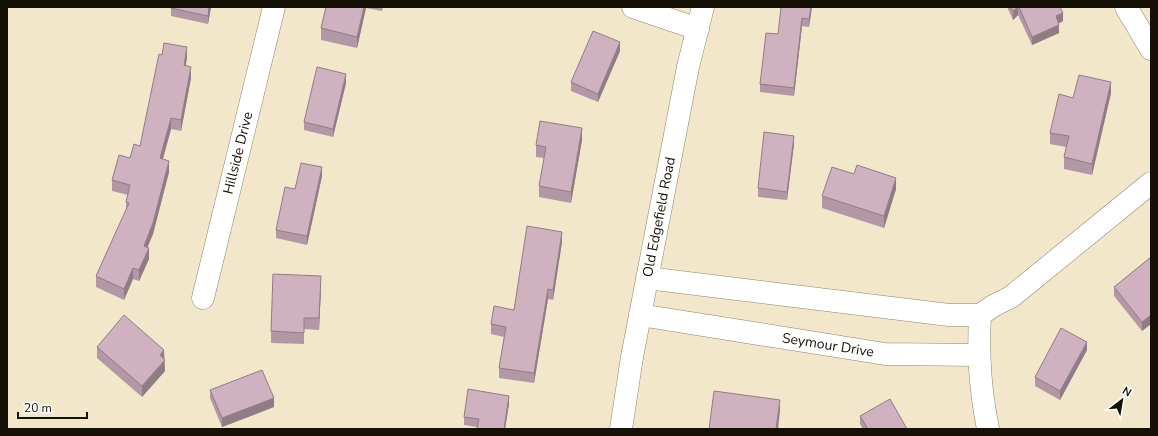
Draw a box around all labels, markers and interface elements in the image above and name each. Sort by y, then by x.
street label: Hillside Drive [219,110,257,196]
street label: Old Edgefield Road [638,155,680,279]
street label: Seymour Drive [781,328,875,362]
north arrow [1102,380,1142,420]
text: N [1120,383,1134,400]
scale bar [18,394,87,420]
text: 20 m [24,400,52,416]

